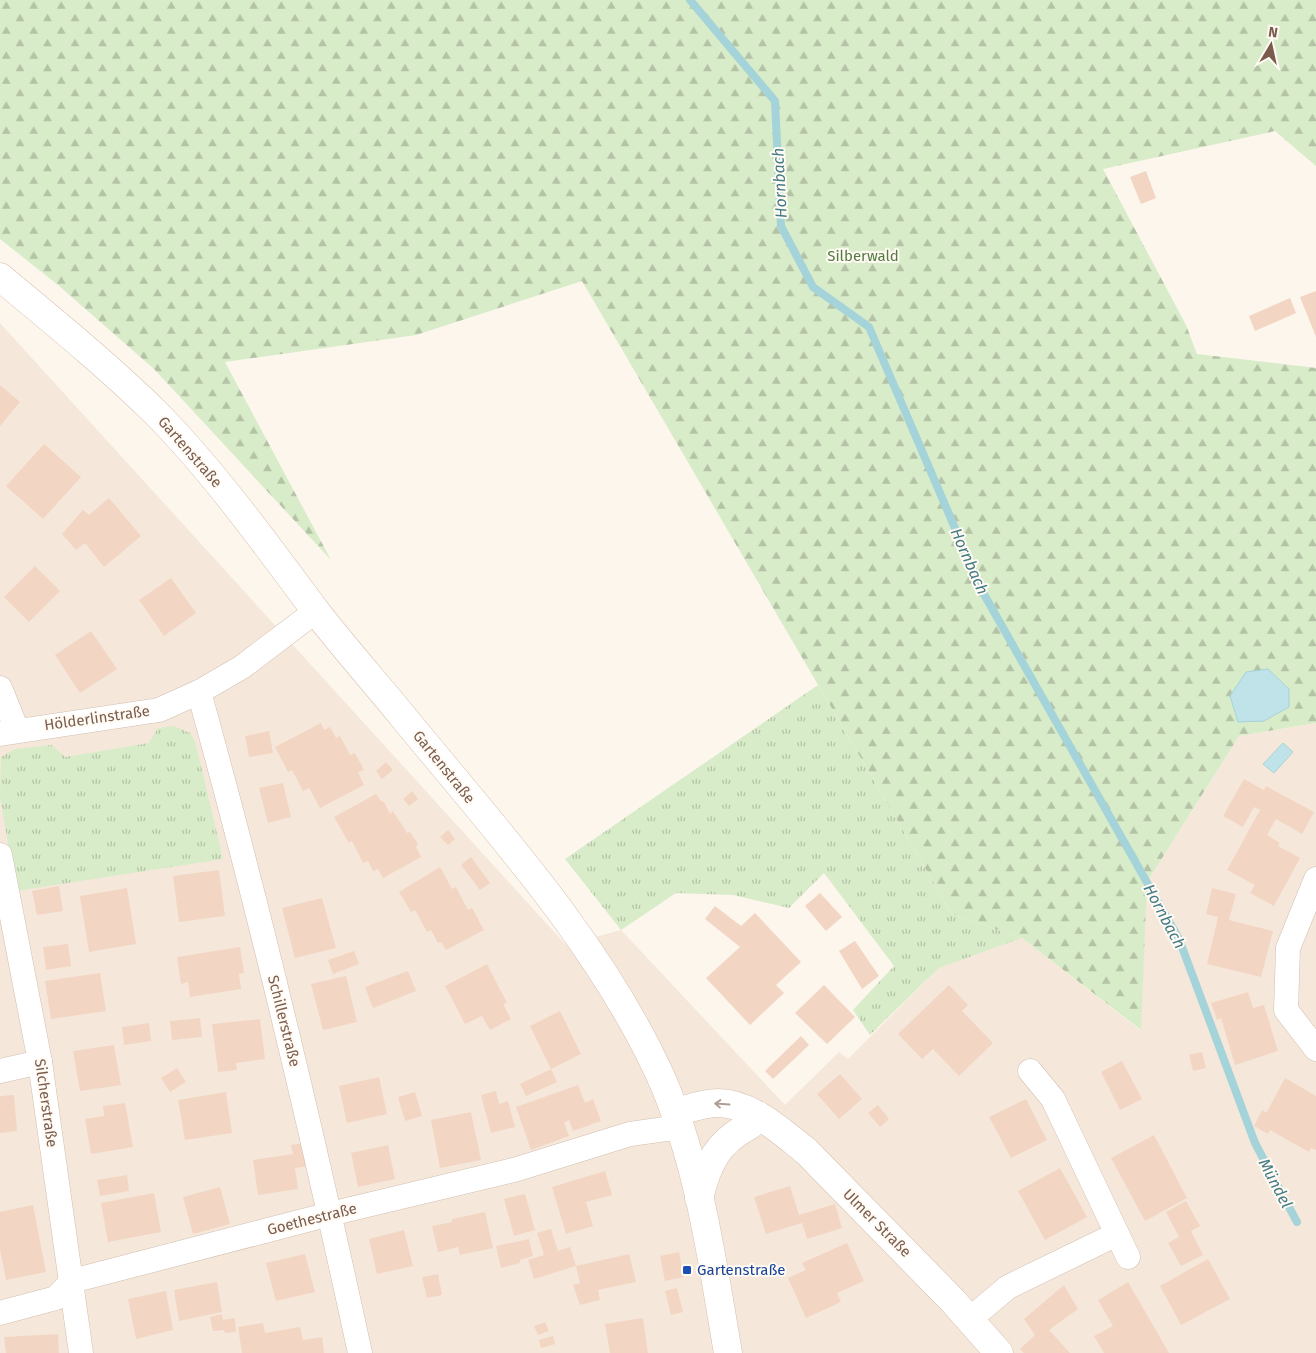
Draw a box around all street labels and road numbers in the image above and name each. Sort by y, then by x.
street label: Gartenstraße [154,413,226,491]
street label: Hölderlinstraße [43,702,151,734]
street label: Gartenstraße [409,727,479,807]
street label: Schillerstraße [264,973,304,1069]
street label: Silcherstraße [31,1058,61,1148]
street label: Ulmer Straße [839,1185,915,1261]
street label: Goethestraße [265,1199,359,1239]

